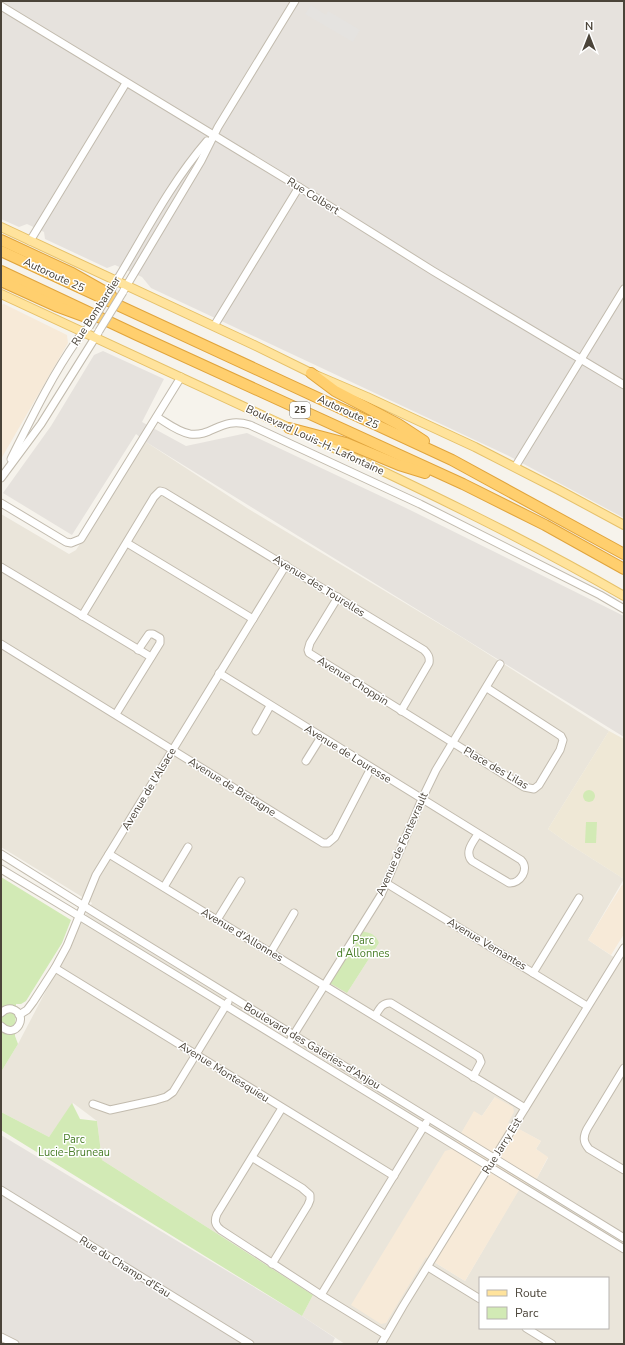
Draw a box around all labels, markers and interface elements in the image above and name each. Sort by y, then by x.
north arrow [569,16,609,56]
text: N [585,19,593,34]
street label: Rue Colbert [284,174,342,218]
street label: Autoroute 25 [21,254,87,296]
street label: Rue Bombardier [68,273,124,349]
street label: Autoroute 25 [315,391,381,433]
street label: Boulevard Louis-H.-Lafontaine [243,401,387,479]
road number: 25 [290,402,310,418]
street label: Avenue des Tourelles [270,552,368,620]
street label: Avenue Choppin [314,653,392,709]
street label: Avenue de Louresse [302,721,394,787]
street label: Place des Lilas [461,743,531,793]
street label: Avenue de l'Alsace [118,745,180,833]
street label: Avenue de Bretagne [185,754,279,820]
street label: Avenue de Fontevrault [372,790,432,898]
street label: Avenue d'Allonnes [198,905,286,965]
street label: Avenue Vernantes [444,914,530,974]
park label: Parc d'Allonnes [336,933,390,961]
street label: Boulevard des Galeries-d'Anjou [241,999,383,1093]
street label: Avenue Montesquieu [176,1038,272,1106]
street label: Rue Jarry Est [479,1115,525,1177]
park label: Parc Lucie-Bruneau [38,1132,110,1160]
street label: Rue du Champ-d'Eau [76,1233,174,1301]
legend [479,1277,609,1329]
text: Route [515,1285,547,1301]
text: Parc [515,1305,539,1321]

